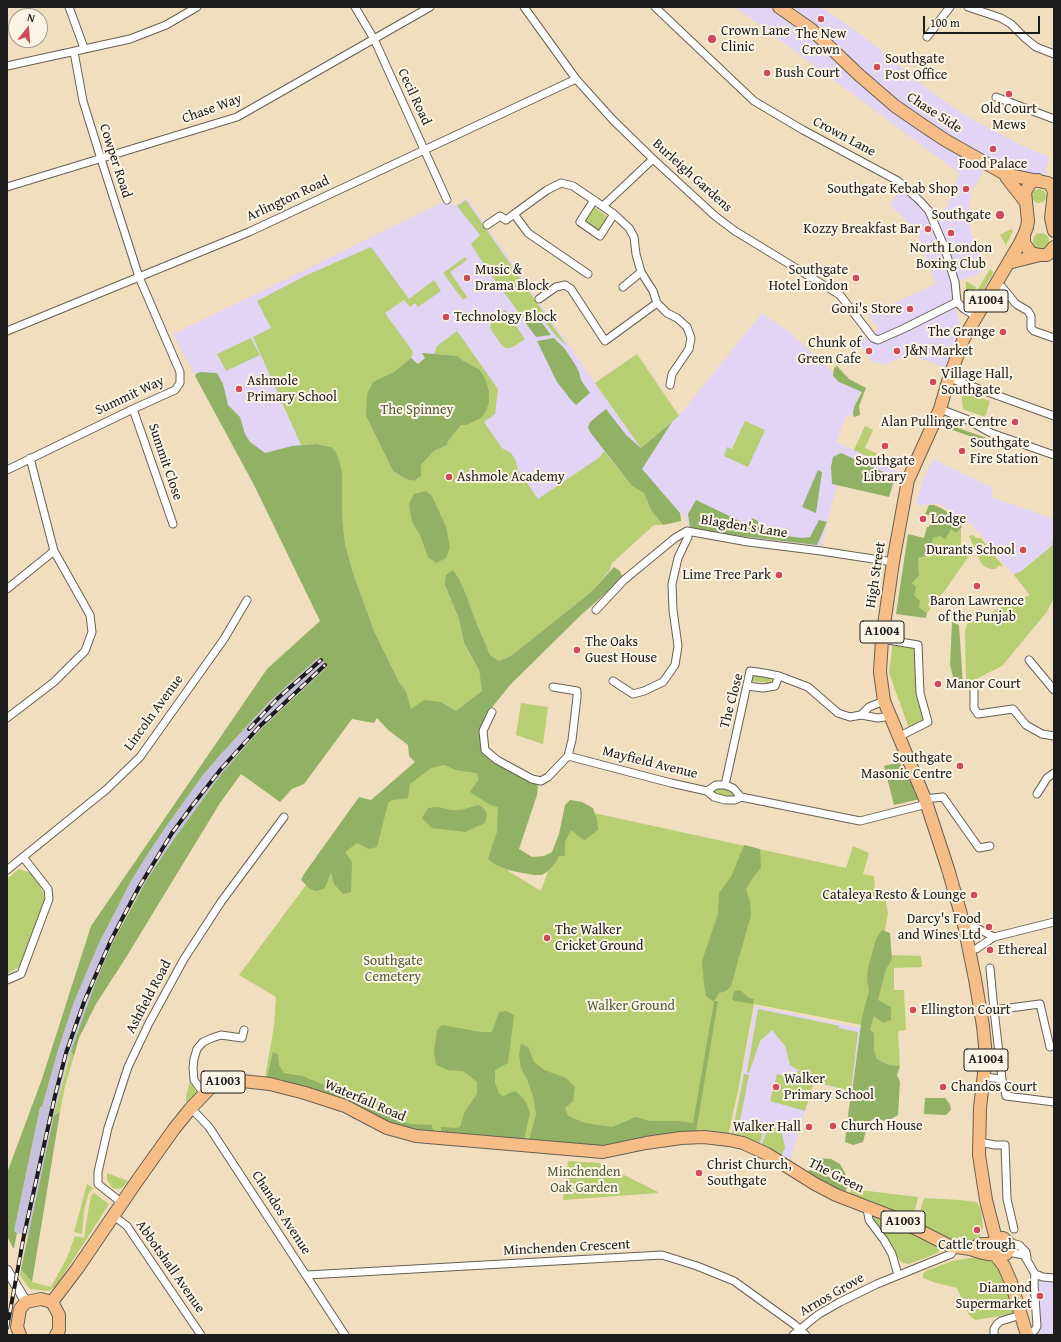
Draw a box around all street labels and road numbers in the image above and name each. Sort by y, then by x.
street label: Cecil Road [394,66,434,128]
street label: Chase Side [903,89,965,137]
street label: Chase Way [180,90,244,128]
street label: Crown Lane [810,113,878,161]
street label: Cowper Road [95,122,135,200]
street label: Burleigh Gardens [649,136,735,216]
street label: Arlington Road [244,173,332,225]
road number: A1004 [964,290,1008,312]
street label: Summit Way [93,373,167,419]
street label: Summit Close [144,421,186,503]
street label: Blagden's Lane [699,512,789,542]
street label: High Street [862,541,890,609]
road number: A1004 [860,621,904,643]
street label: Lincoln Avenue [121,672,187,754]
street label: The Close [717,672,747,730]
street label: Mayfield Avenue [601,743,699,783]
street label: Ashfield Road [123,957,175,1037]
road number: A1004 [964,1049,1008,1071]
road number: A1003 [201,1071,245,1093]
street label: Waterfall Road [322,1076,408,1126]
street label: The Green [805,1155,867,1197]
street label: Chandos Avenue [248,1168,314,1258]
road number: A1003 [881,1211,925,1233]
street label: Abbotshall Avenue [132,1218,208,1316]
street label: Minchenden Crescent [503,1236,631,1260]
street label: Arnos Grove [797,1270,867,1320]

